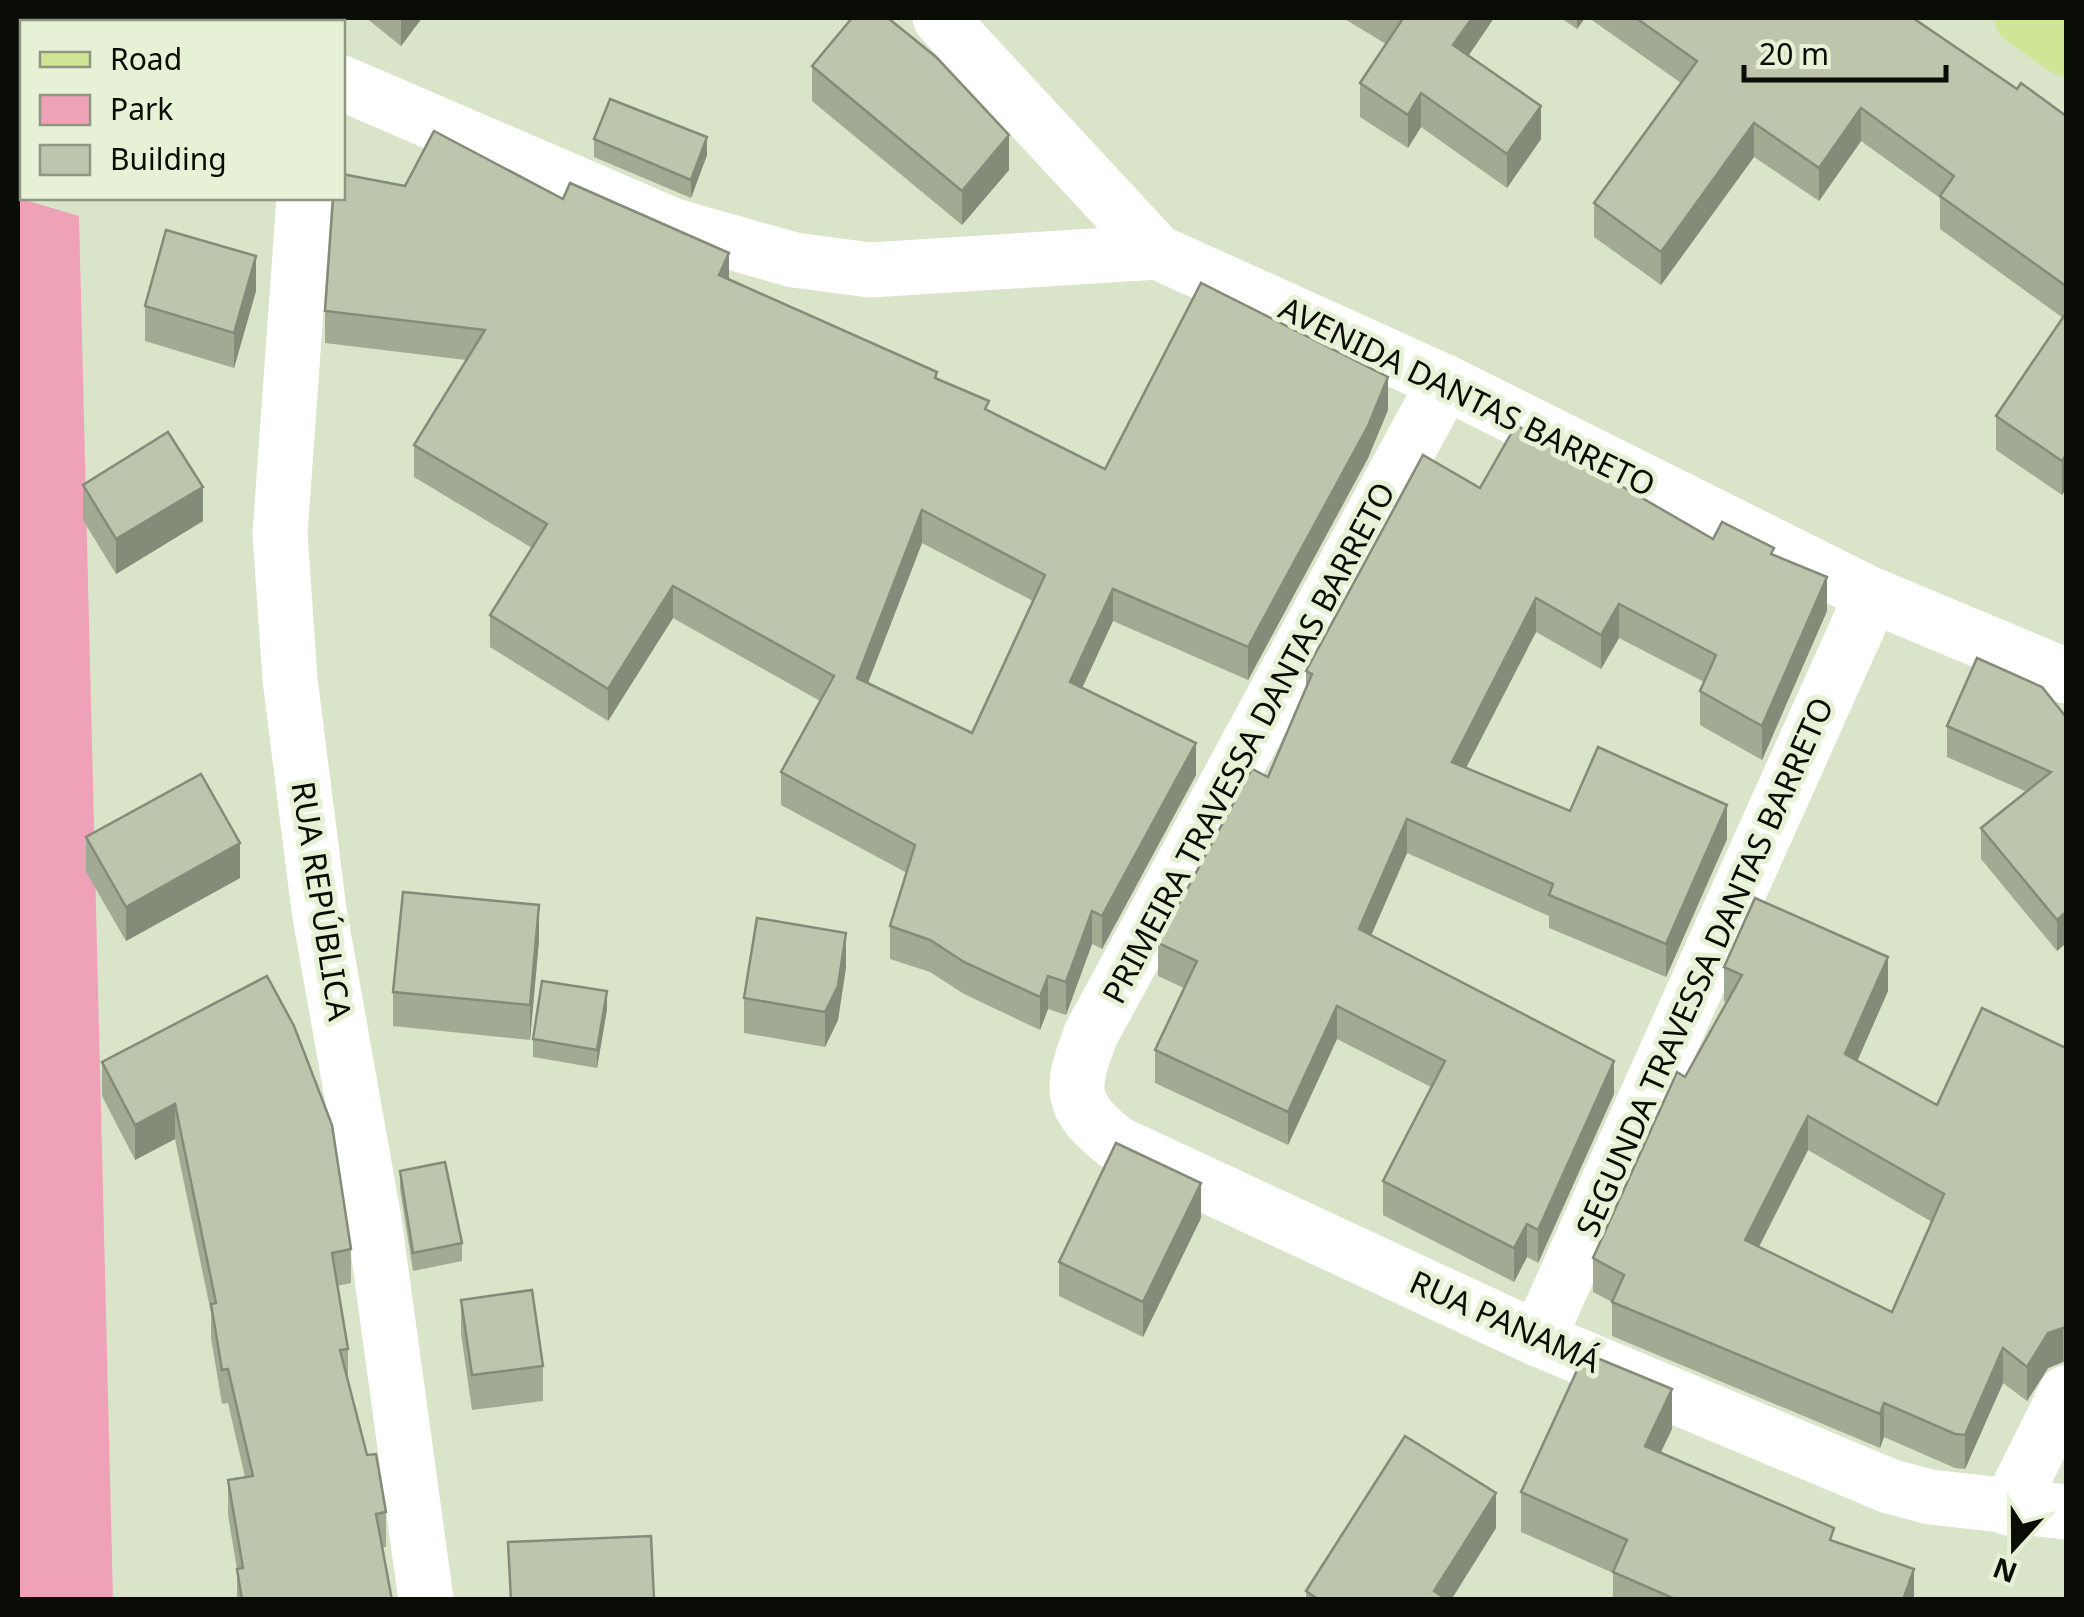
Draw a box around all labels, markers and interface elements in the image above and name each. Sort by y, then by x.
legend [20,20,345,200]
scale bar [1744,20,1946,82]
text: 20 m [1759,33,1829,74]
text: Road [110,38,182,79]
text: Park [110,88,173,129]
text: Building [110,138,227,179]
street label: AVENIDA DANTAS BARRETO [1273,286,1663,506]
street label: PRIMEIRA TRAVESSA DANTAS BARRETO [1091,474,1404,1010]
street label: SEGUNDA TRAVESSA DANTAS BARRETO [1565,690,1842,1243]
street label: RUA REPÚBLICA [282,778,363,1024]
street label: RUA PANAMÁ [1404,1259,1608,1382]
north arrow [1964,1497,2064,1597]
text: N [1987,1549,2022,1593]

